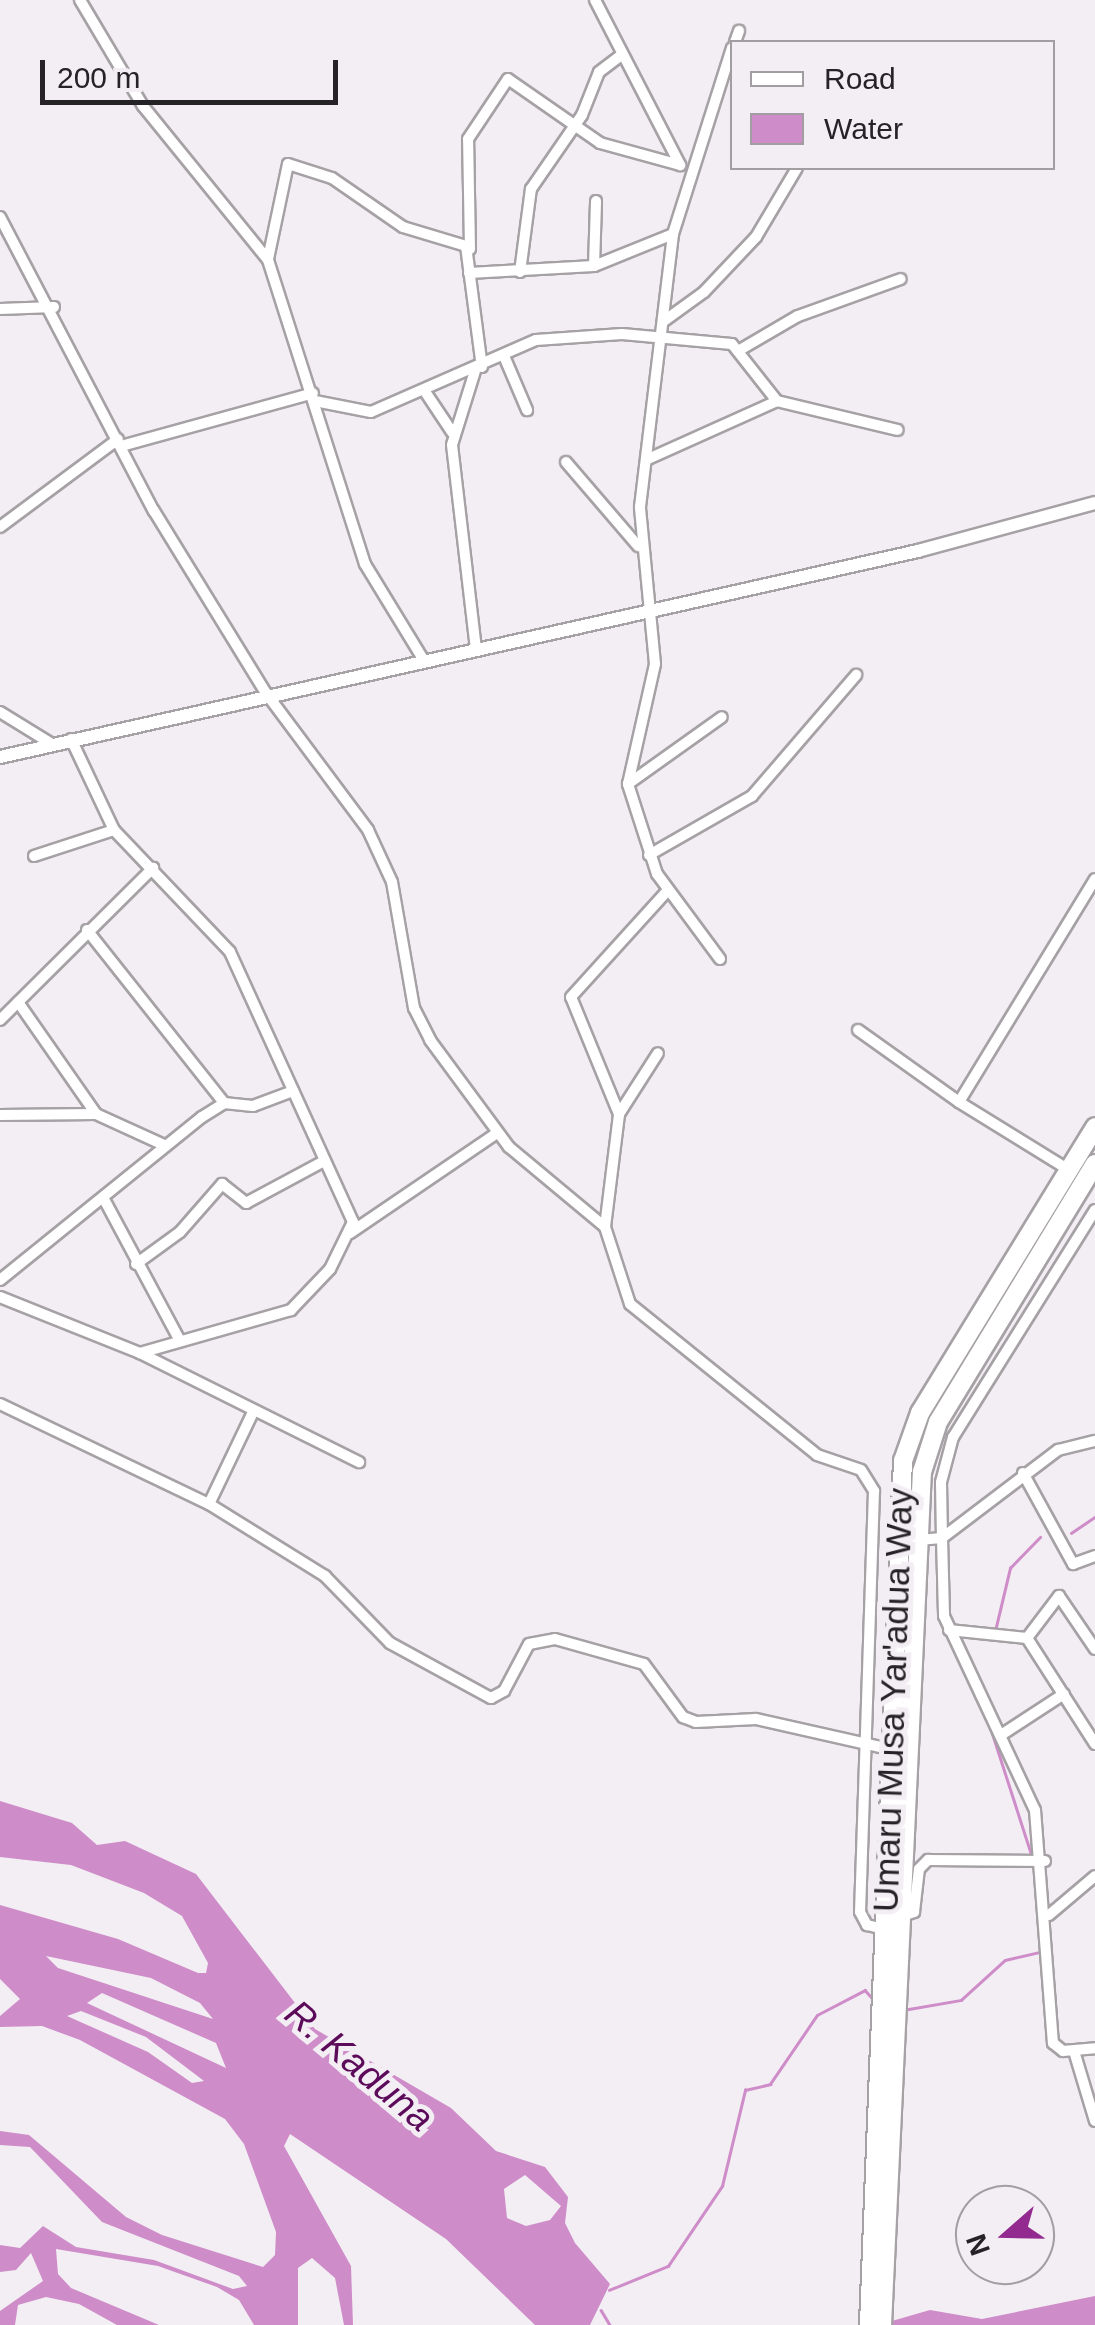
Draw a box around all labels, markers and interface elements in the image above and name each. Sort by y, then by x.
scale bar [45,40,342,102]
legend [730,40,1055,170]
text: 200 m [57,61,140,94]
text: Road [824,62,896,95]
text: Water [824,112,903,145]
street label: Umaru Musa Yar'adua Way [865,1487,921,1913]
water label: R. Kaduna [276,1991,442,2141]
north arrow [955,2185,1055,2285]
text: N [960,2230,996,2260]

